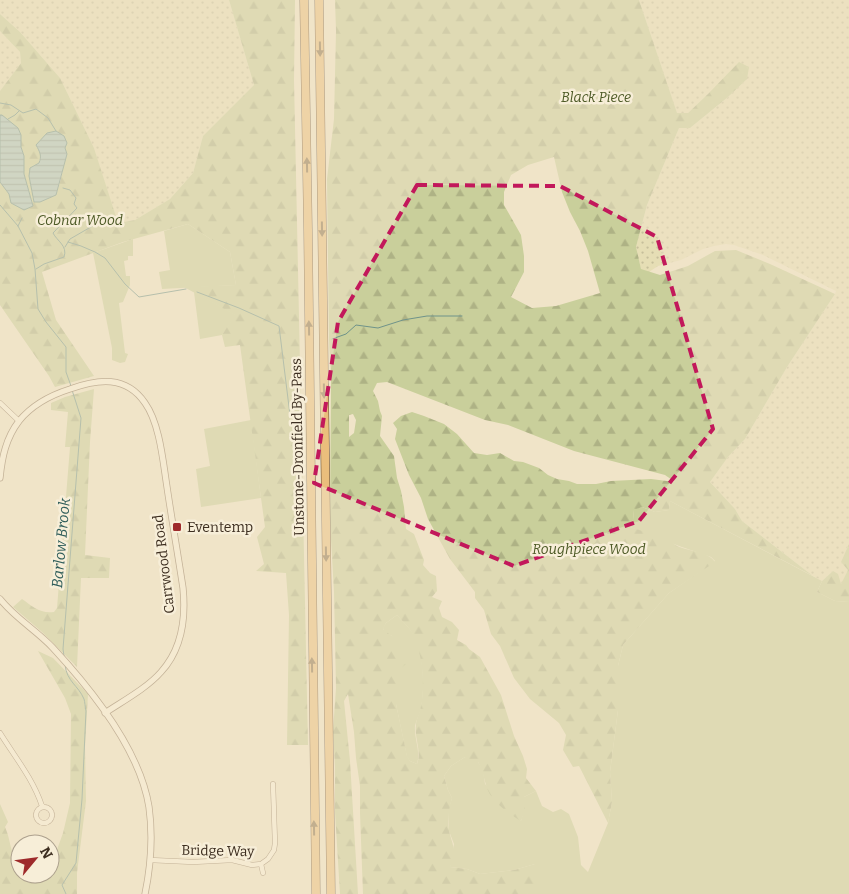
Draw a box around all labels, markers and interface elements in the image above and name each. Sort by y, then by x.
one-way arrow [316,41,324,57]
park label: Black Piece [561,89,631,106]
one-way arrow [303,157,311,173]
park label: Cobnar Wood [37,212,123,229]
one-way arrow [318,221,326,237]
one-way arrow [305,320,313,336]
street label: Unstone-Dronfield By-Pass [288,358,308,536]
one-way arrow [320,383,328,399]
water label: Barlow Brook [48,496,74,589]
street label: Carrwood Road [149,513,179,615]
place label: Eventemp [187,519,253,536]
marker: Eventemp [171,521,183,533]
park label: Roughpiece Wood [532,541,646,558]
one-way arrow [322,546,330,562]
one-way arrow [308,657,316,673]
one-way arrow [310,820,318,836]
north arrow [10,834,60,884]
street label: Bridge Way [181,842,255,860]
text: N [36,844,56,862]

